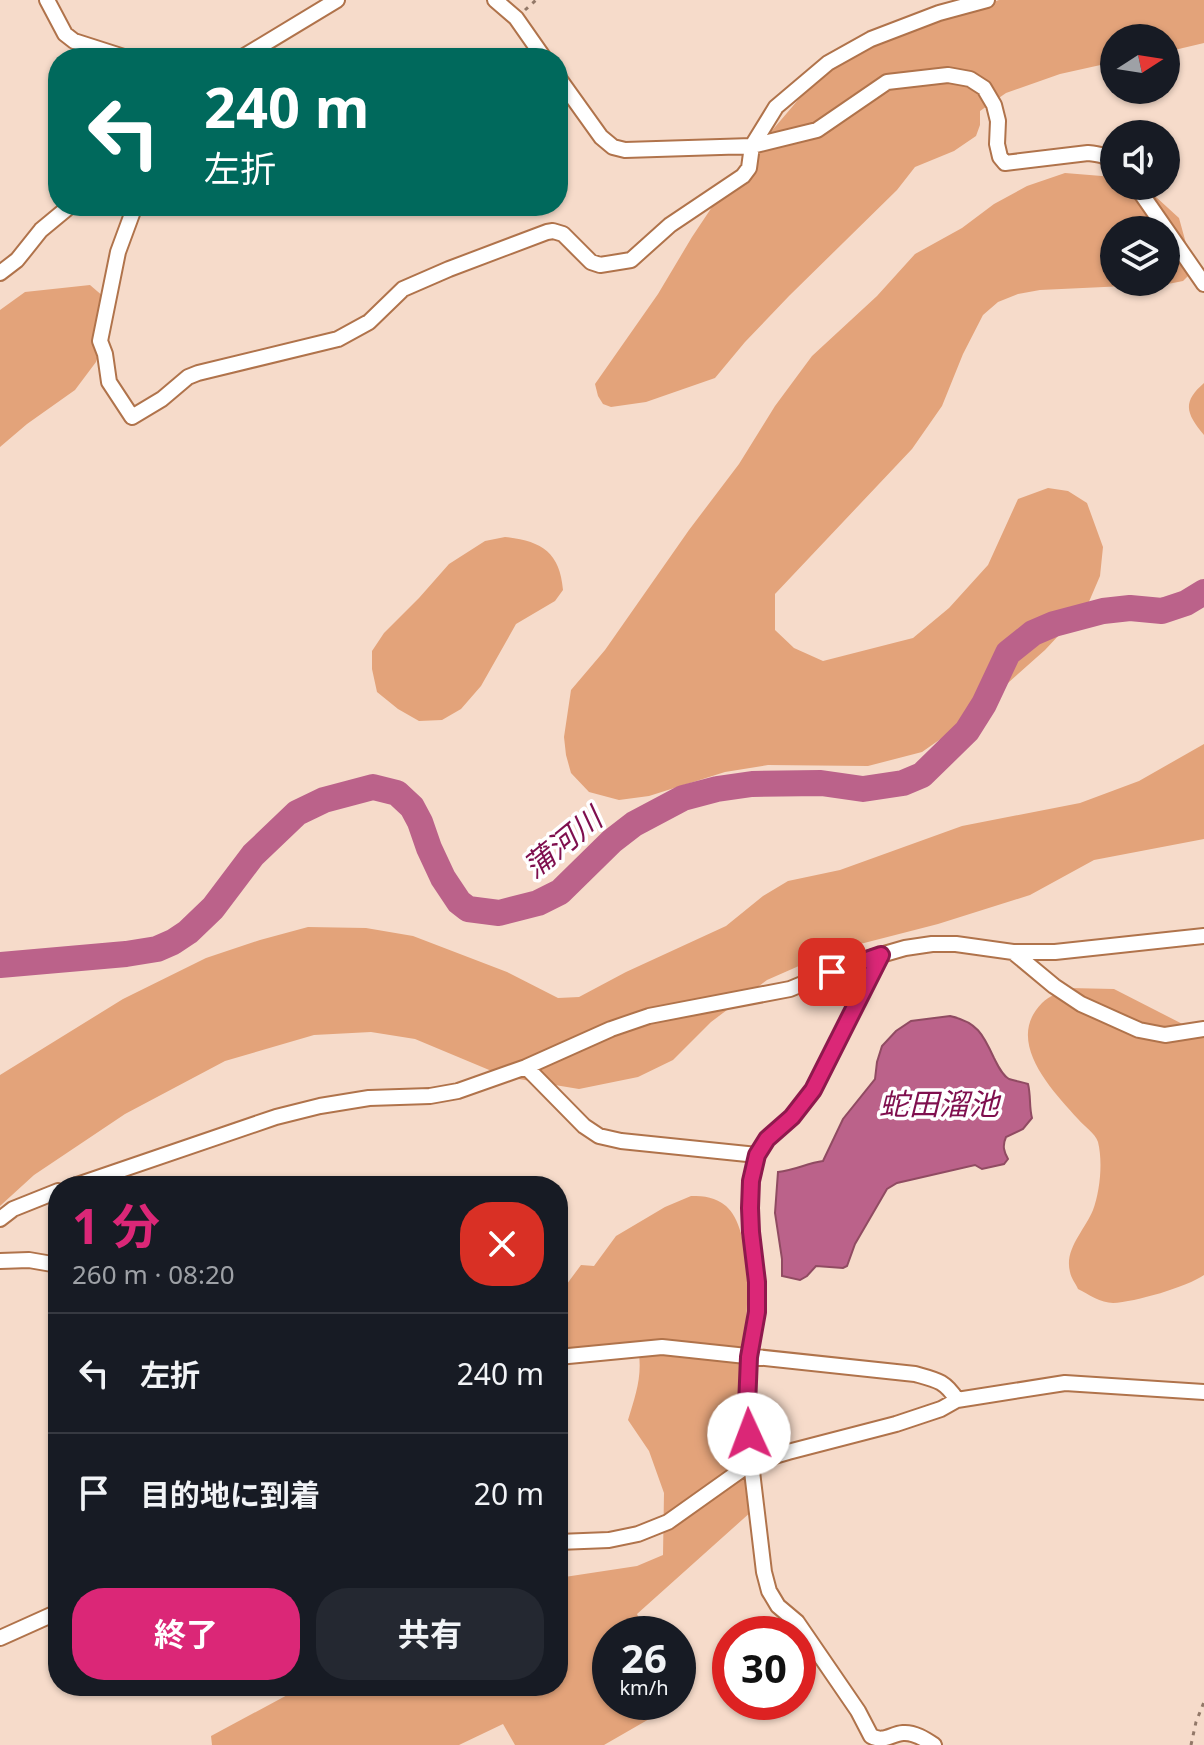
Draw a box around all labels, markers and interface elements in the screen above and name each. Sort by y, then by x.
north arrow [1100,24,1180,104]
map controls [1100,24,1180,296]
text: 240 m [204,68,369,144]
icon: left [72,80,176,184]
button: sound [1100,120,1180,200]
text: 左折 [204,144,276,193]
button: layers [1100,216,1180,296]
water label: 蒲河川 [514,796,612,886]
pin [798,938,866,1006]
icon: arrive [810,950,854,994]
water label: 蛇田溜池 [879,1083,1002,1124]
text: 1 分 [72,1193,160,1258]
button: close [460,1202,544,1286]
text: 260 m · 08:20 [72,1256,235,1292]
icon: left [72,1351,116,1395]
text: 240 m [457,1353,544,1394]
text: 左折 [140,1354,200,1395]
position arrow [707,1392,791,1476]
icon: arrive [72,1471,116,1515]
text: 20 m [474,1473,544,1514]
text: 目的地に到着 [140,1474,320,1515]
button: 終了 [72,1588,300,1680]
button: 共有 [316,1588,544,1680]
speed limit sign: 30 [712,1616,816,1720]
text: 26 [621,1630,667,1685]
text: km/h [619,1674,669,1701]

